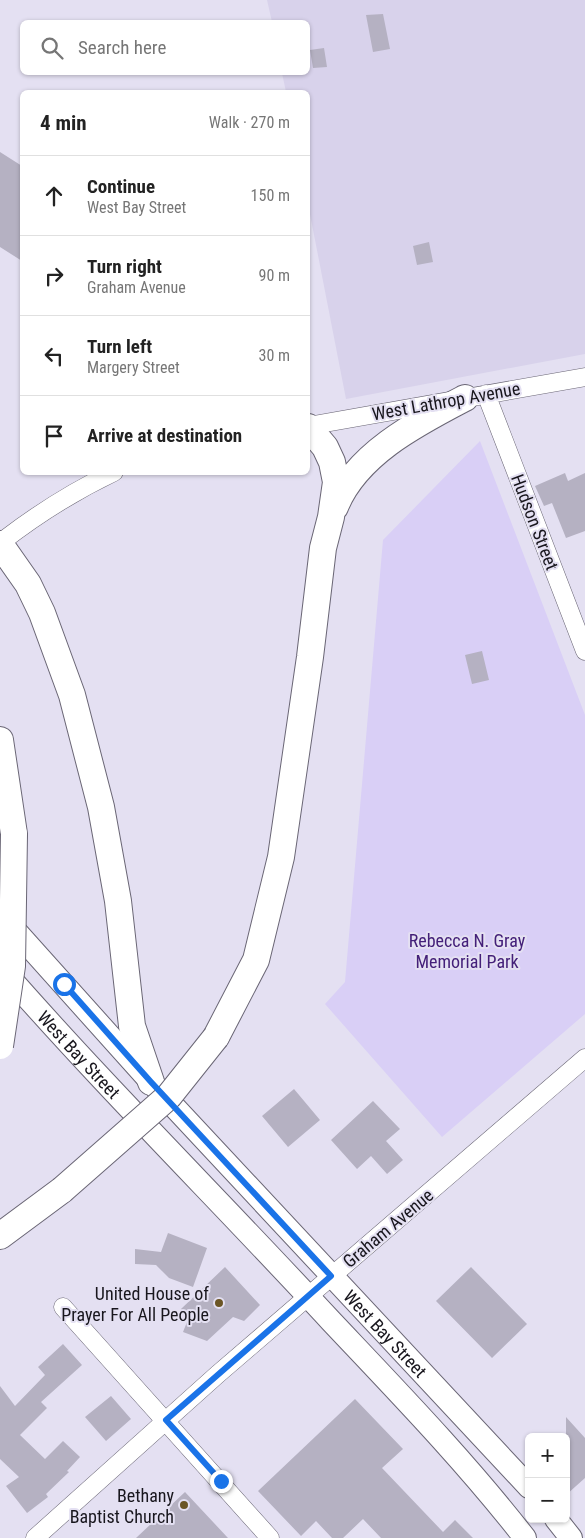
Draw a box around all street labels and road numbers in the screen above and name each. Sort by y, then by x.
street label: West Lathrop Avenue [370,378,522,424]
street label: Hudson Street [507,471,563,573]
street label: West Bay Street [34,1006,125,1102]
street label: Graham Avenue [339,1184,437,1272]
street label: West Bay Street [340,1285,431,1381]

